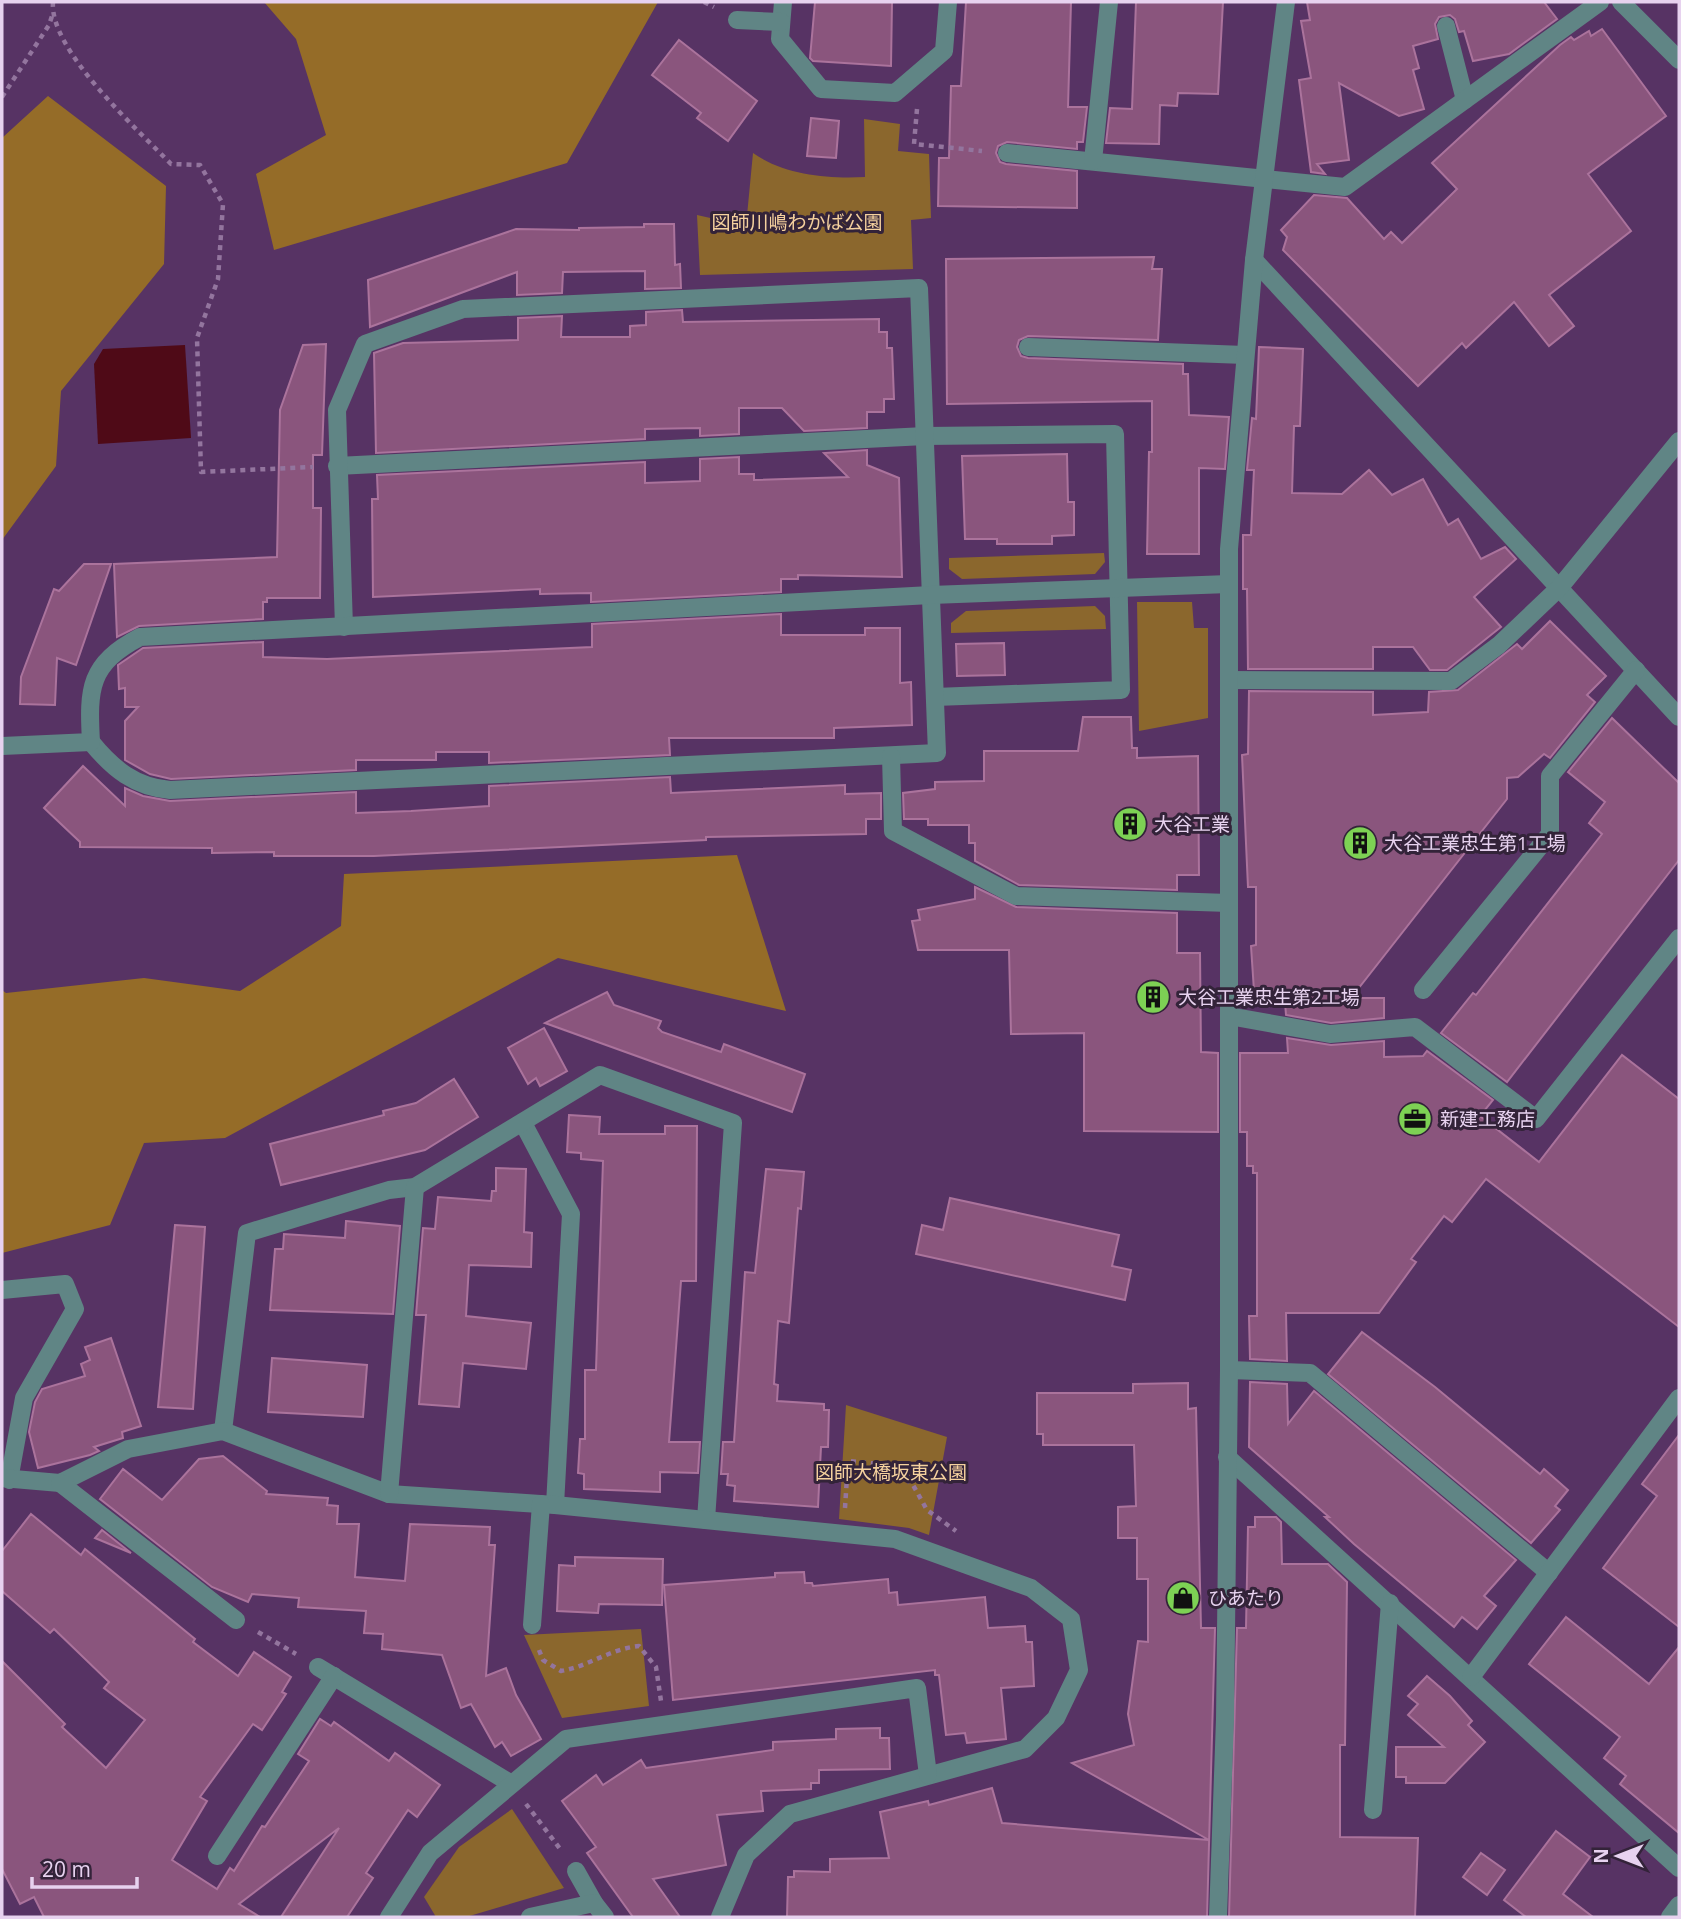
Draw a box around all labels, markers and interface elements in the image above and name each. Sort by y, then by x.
park label: 図師川嶋わかば公園 [711,209,883,235]
building icon: 大谷工業 [1111,805,1149,843]
place label: 大谷工業 [1154,811,1230,837]
building icon: 大谷工業忠生第1工場 [1341,824,1379,862]
place label: 大谷工業忠生第1工場 [1384,830,1566,856]
building icon: 大谷工業忠生第2工場 [1134,978,1172,1016]
place label: 大谷工業忠生第2工場 [1178,984,1360,1010]
office icon: 新建工務店 [1396,1100,1434,1138]
place label: 新建工務店 [1440,1106,1535,1132]
park label: 図師大橋坂東公園 [815,1459,967,1485]
shop icon: ひあたり [1164,1579,1202,1617]
place label: ひあたり [1208,1585,1284,1611]
north arrow [1583,1821,1653,1891]
scale bar [32,1846,136,1890]
text: N [1588,1848,1614,1864]
text: 20 m [42,1855,91,1883]

